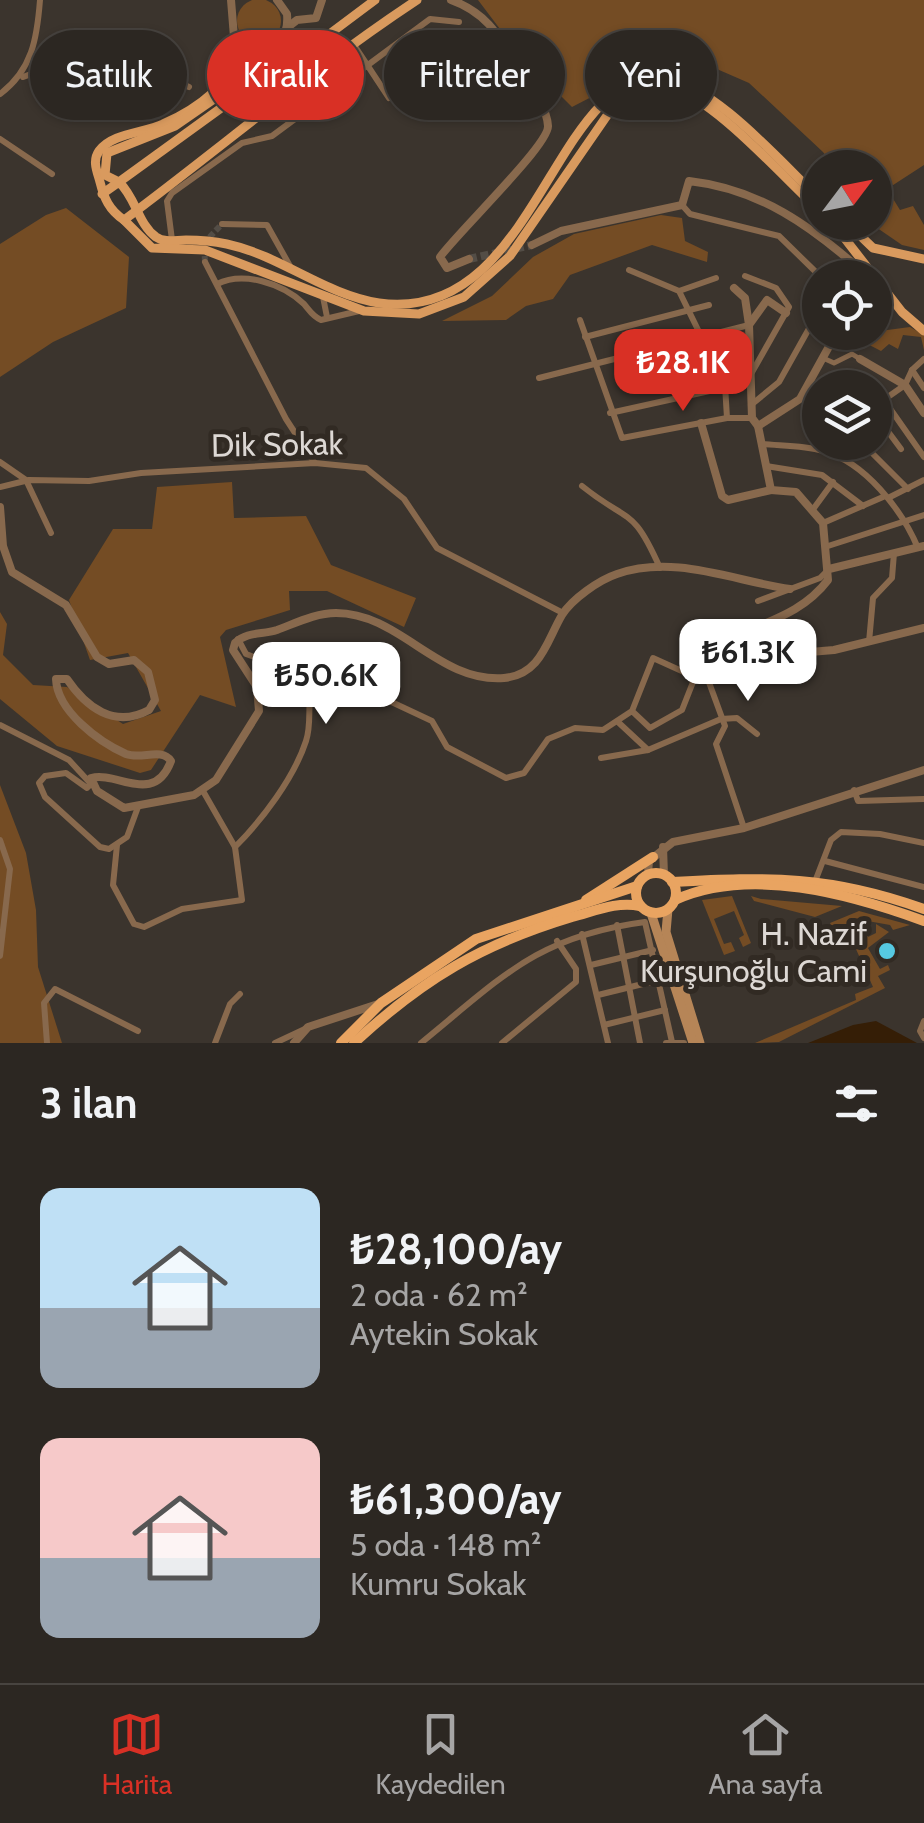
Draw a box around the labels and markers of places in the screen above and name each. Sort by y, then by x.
pin: ₺28.1K [602,329,764,414]
pin: ₺61.3K [667,619,829,704]
pin: ₺50.6K [245,642,407,727]
place label: H. Nazif Kurşunoğlu Cami [640,914,867,990]
marker: H. Nazif Kurşunoğlu Cami [876,940,898,962]

